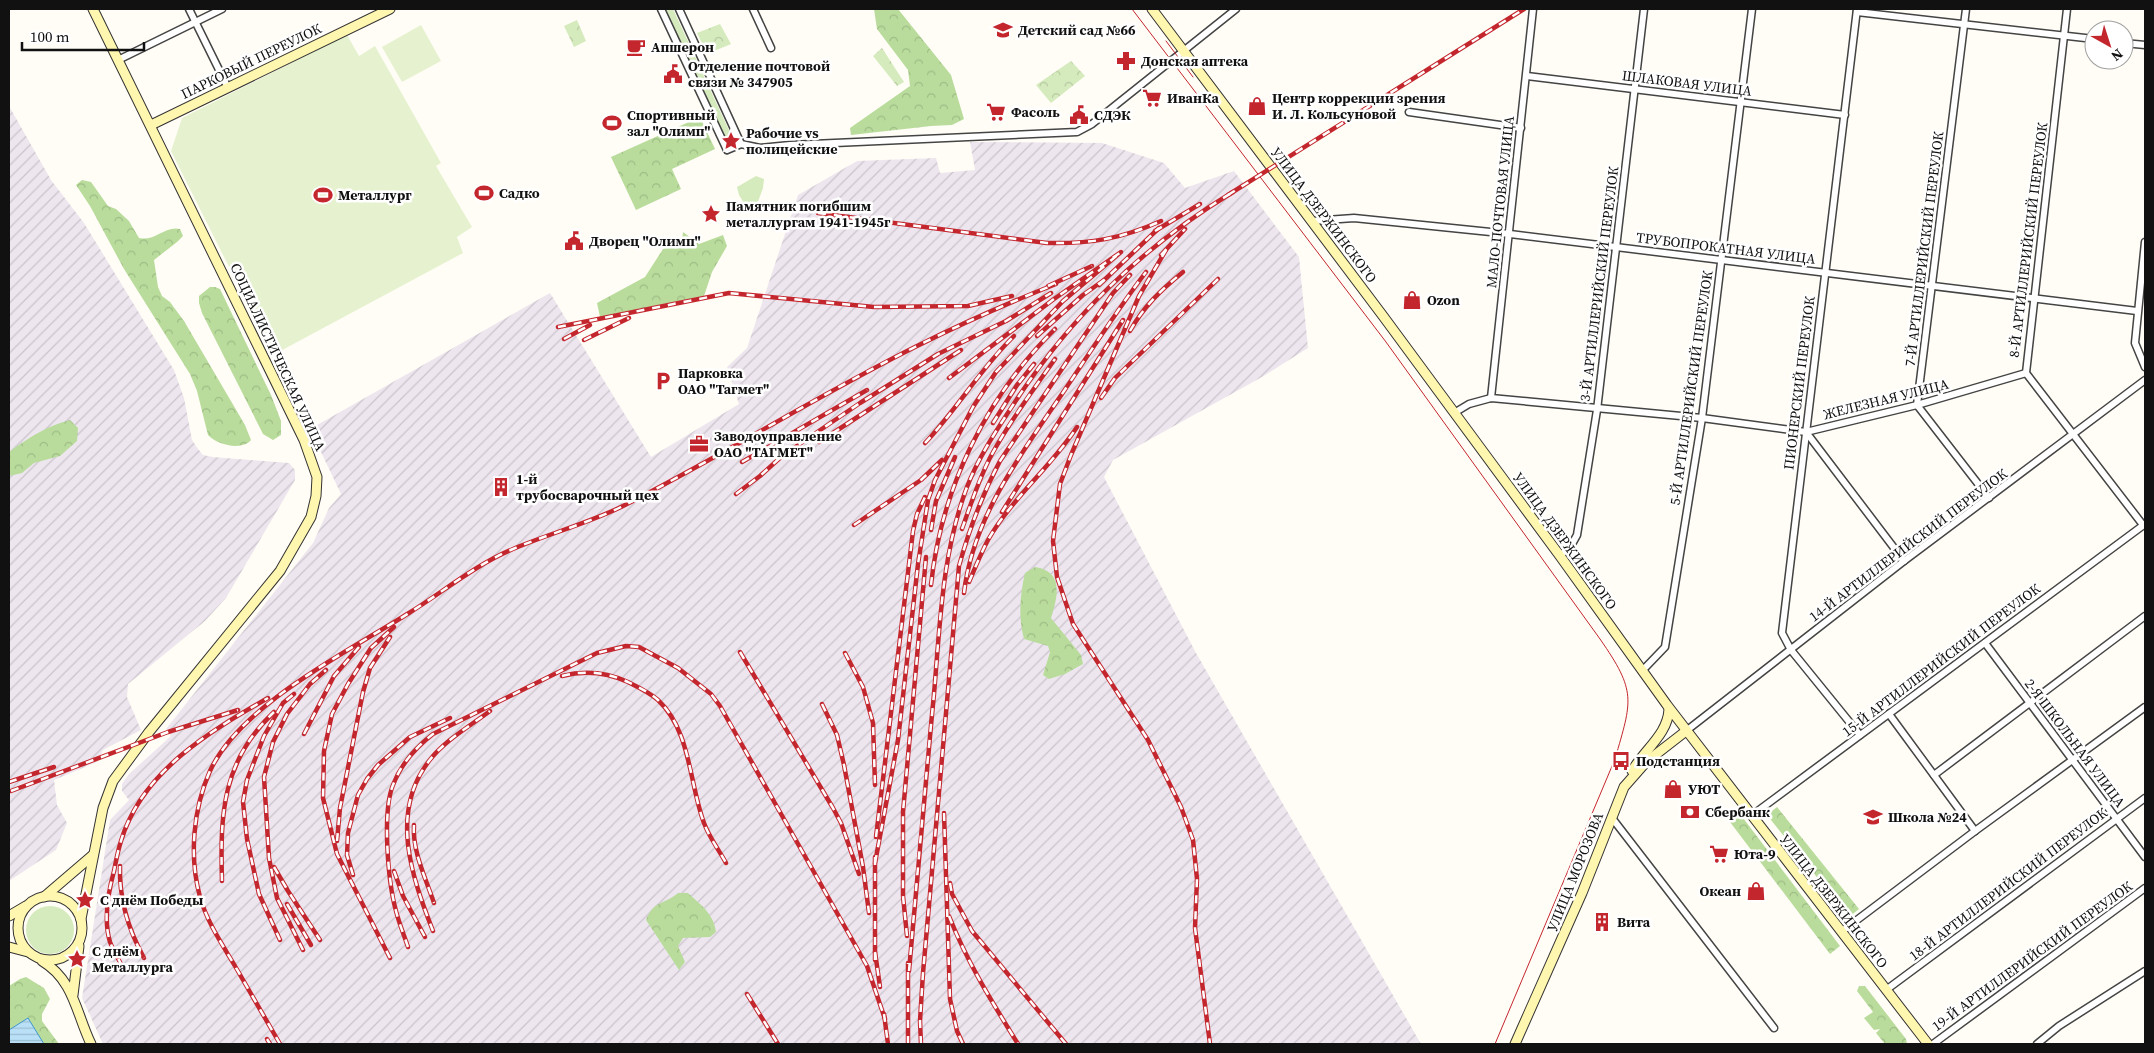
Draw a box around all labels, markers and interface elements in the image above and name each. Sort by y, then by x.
street label: ПАРКОВЫЙ ПЕРЕУЛОК [177,18,325,104]
school or university icon: Детский сад №66 [992,19,1014,41]
scale bar [22,20,145,52]
place label: Детский сад №66 [1018,20,1136,40]
north arrow [2084,20,2134,70]
text: 100 m [30,26,70,47]
cafe icon: Апшерон [625,36,647,58]
place label: Апшерон [651,37,714,57]
text: N [2107,44,2127,66]
pharmacy icon: Донская аптека [1115,50,1137,72]
place label: Донская аптека [1141,51,1249,71]
place label: Отделение почтовой связи № 347905 [688,56,830,92]
public building icon: Отделение почтовой связи № 347905 [662,63,684,85]
street label: ШЛАКОВАЯ УЛИЦА [1621,65,1754,101]
supermarket icon: ИванКа [1141,87,1163,109]
place label: ИванКа [1167,88,1220,108]
place label: Центр коррекции зрения И. Л. Кольсуновой [1272,88,1446,124]
shop icon: Центр коррекции зрения И. Л. Кольсуновой [1246,95,1268,117]
supermarket icon: Фасоль [985,101,1007,123]
place label: Фасоль [1011,102,1060,122]
public building icon: СДЭК [1068,104,1090,126]
place label: Спортивный зал "Олимп" [627,105,715,141]
place label: СДЭК [1094,105,1131,125]
sports icon: Спортивный зал "Олимп" [601,112,623,134]
street label: МАЛО-ПОЧТОВАЯ УЛИЦА [1481,114,1519,289]
street label: 8-Й АРТИЛЛЕРИЙСКИЙ ПЕРЕУЛОК [2004,121,2052,359]
place label: Рабочие vs полицейские [746,123,837,159]
place icon: Рабочие vs полицейские [720,130,742,152]
street label: 7-Й АРТИЛЛЕРИЙСКИЙ ПЕРЕУЛОК [1900,130,1948,368]
street label: УЛИЦА ДЗЕРЖИНСКОГО [1266,143,1382,287]
street label: 3-Й АРТИЛЛЕРИЙСКИЙ ПЕРЕУЛОК [1575,165,1623,403]
sports icon: Садко [473,182,495,204]
place label: Садко [499,183,540,203]
sports icon: Металлург [312,184,334,206]
place label: Металлург [338,185,412,205]
place label: Памятник погибшим металлургам 1941-1945г [726,196,891,232]
place icon: Памятник погибшим металлургам 1941-1945г [700,203,722,225]
street label: ТРУБОПРОКАТНАЯ УЛИЦА [1635,227,1818,269]
public building icon: Дворец "Олимп" [563,230,585,252]
place label: Дворец "Олимп" [589,231,701,251]
street label: СОЦИАЛИСТИЧЕСКАЯ УЛИЦА [226,260,331,455]
street label: 5-Й АРТИЛЛЕРИЙСКИЙ ПЕРЕУЛОК [1665,269,1717,507]
shop icon: Ozon [1401,289,1423,311]
place label: Ozon [1427,290,1460,310]
street label: ПИОНЕРСКИЙ ПЕРЕУЛОК [1778,294,1820,471]
place label: Парковка ОАО "Тагмет" [678,363,769,399]
parking icon: Парковка ОАО "Тагмет" [652,370,674,392]
street label: ЖЕЛЕЗНАЯ УЛИЦА [1821,374,1951,424]
place label: Заводоуправление ОАО "ТАГМЕТ" [714,426,842,462]
office icon: Заводоуправление ОАО "ТАГМЕТ" [688,433,710,455]
street label: 14-Й АРТИЛЛЕРИЙСКИЙ ПЕРЕУЛОК [1805,463,2012,626]
street label: УЛИЦА ДЗЕРЖИНСКОГО [1508,468,1622,614]
place label: 1-й трубосварочный цех [516,469,659,505]
building icon: 1-й трубосварочный цех [490,476,512,498]
street label: 15-Й АРТИЛЛЕРИЙСКИЙ ПЕРЕУЛОК [1838,578,2045,741]
street label: 2-Я ШКОЛЬНАЯ УЛИЦА [2020,674,2131,812]
bus stop icon: Подстанция [1610,750,1632,772]
place label: Подстанция [1636,751,1720,771]
shop icon: УЮТ [1662,778,1684,800]
place label: УЮТ [1688,779,1720,799]
bank icon: Сбербанк [1679,801,1701,823]
place label: Сбербанк [1705,802,1771,822]
street label: 18-Й АРТИЛЛЕРИЙСКИЙ ПЕРЕУЛОК [1905,802,2112,965]
school or university icon: Школа №24 [1862,806,1884,828]
place label: Школа №24 [1888,807,1967,827]
street label: УЛИЦА МОРОЗОВА [1542,809,1608,935]
street label: УЛИЦА ДЗЕРЖИНСКОГО [1775,830,1893,972]
supermarket icon: Юта-9 [1708,843,1730,865]
place label: Юта-9 [1734,844,1776,864]
street label: 19-Й АРТИЛЛЕРИЙСКИЙ ПЕРЕУЛОК [1928,876,2137,1036]
shop icon: Океан [1745,880,1767,902]
place label: Океан [1700,881,1741,901]
place icon: С днём Победы [74,889,96,911]
place label: С днём Победы [100,890,203,910]
building icon: Вита [1591,911,1613,933]
place label: Вита [1617,912,1651,932]
place label: С днём Металлурга [92,941,174,977]
place icon: С днём Металлурга [66,948,88,970]

